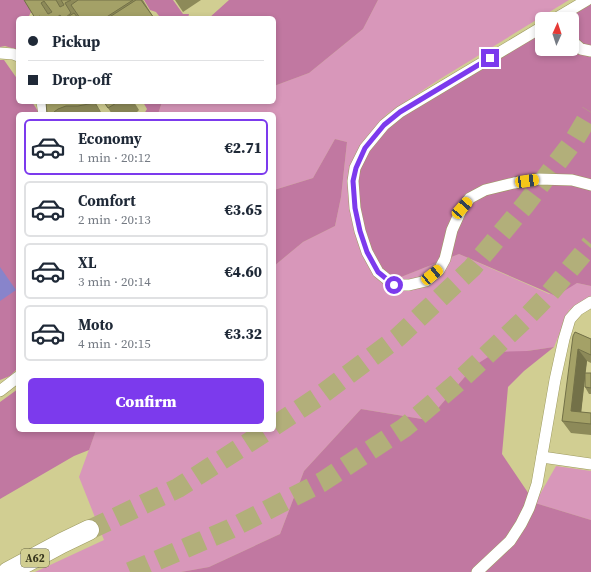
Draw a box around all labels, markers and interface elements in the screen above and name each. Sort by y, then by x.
north arrow [535,12,579,56]
map controls [535,12,579,56]
text: Pickup [52,31,100,52]
route end [481,49,499,67]
text: Drop-off [52,69,111,90]
text: Economy [78,128,142,149]
icon: car [30,129,66,165]
text: €2.71 [224,137,262,158]
text: 1 min · 20:12 [78,149,151,166]
car [514,173,540,189]
text: Comfort [78,190,136,211]
icon: car [30,191,66,227]
car [450,195,474,221]
text: €3.65 [224,199,262,220]
text: 2 min · 20:13 [78,211,151,228]
text: XL [78,252,97,273]
icon: car [30,253,66,289]
text: €4.60 [224,261,262,282]
car [419,263,445,287]
text: 3 min · 20:14 [78,273,151,290]
route start [385,276,403,294]
text: Moto [78,314,113,335]
icon: car [30,315,66,351]
text: €3.32 [224,323,262,344]
text: 4 min · 20:15 [78,335,151,352]
button: Confirm [28,378,264,424]
road number: Α62 [21,549,49,567]

